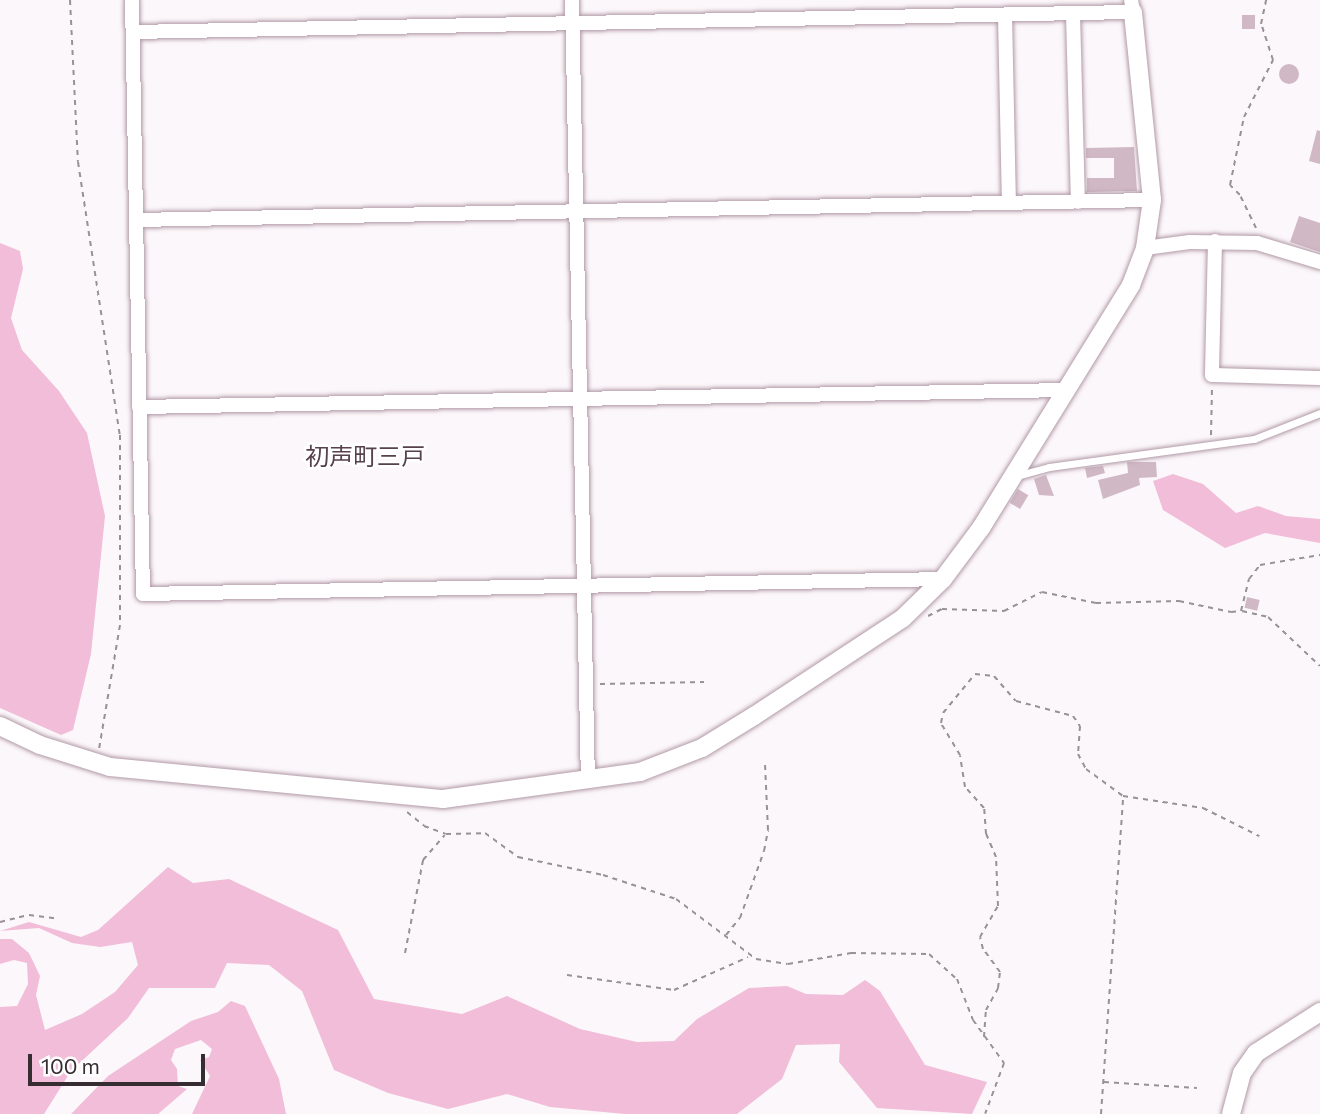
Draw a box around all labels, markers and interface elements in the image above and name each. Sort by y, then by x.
district label: 初声町三戸 [305,442,425,470]
scale bar [32,1040,208,1084]
text: 100 m [41,1053,100,1078]

